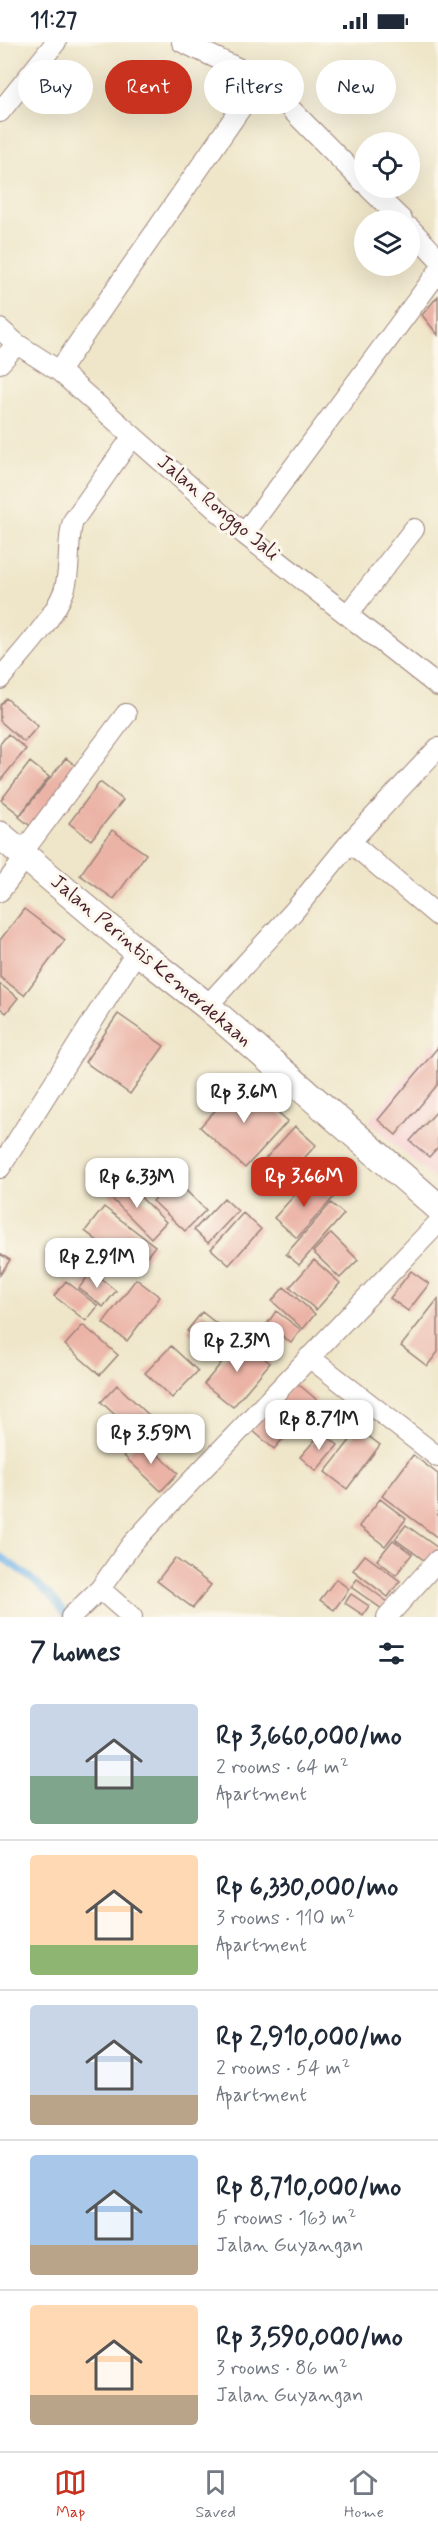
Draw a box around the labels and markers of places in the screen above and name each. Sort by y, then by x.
pin: Rp 3.6M [189,1073,299,1124]
pin: Rp 3.66M [242,1157,366,1208]
pin: Rp 6.33M [75,1158,199,1209]
pin: Rp 2.91M [35,1238,159,1289]
pin: Rp 2.3M [182,1322,292,1373]
pin: Rp 8.71M [257,1400,381,1451]
pin: Rp 3.59M [89,1414,213,1465]

